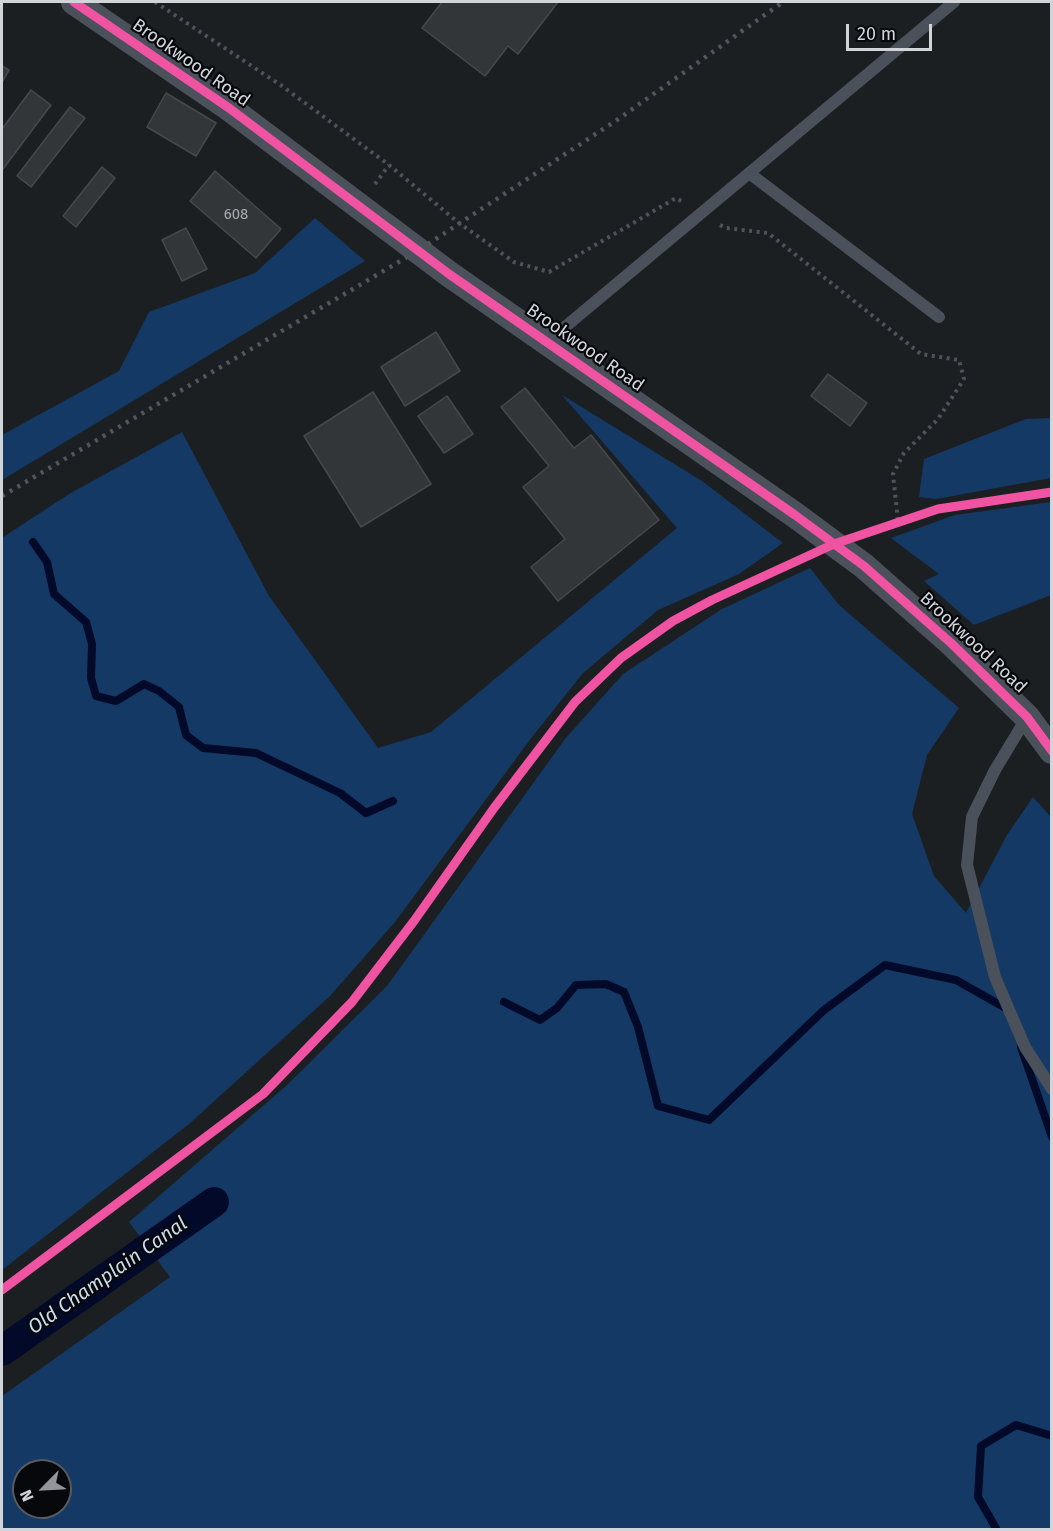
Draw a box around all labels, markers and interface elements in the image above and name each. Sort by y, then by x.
scale bar [849,12,934,50]
street label: Brookwood Road [128,14,254,112]
text: 20 m [857,23,896,45]
house number: 608 [224,206,248,224]
street label: Brookwood Road [522,299,648,397]
street label: Brookwood Road [915,588,1031,698]
water label: Old Champlain Canal [24,1212,192,1340]
north arrow [12,1459,72,1519]
text: N [16,1487,38,1504]

